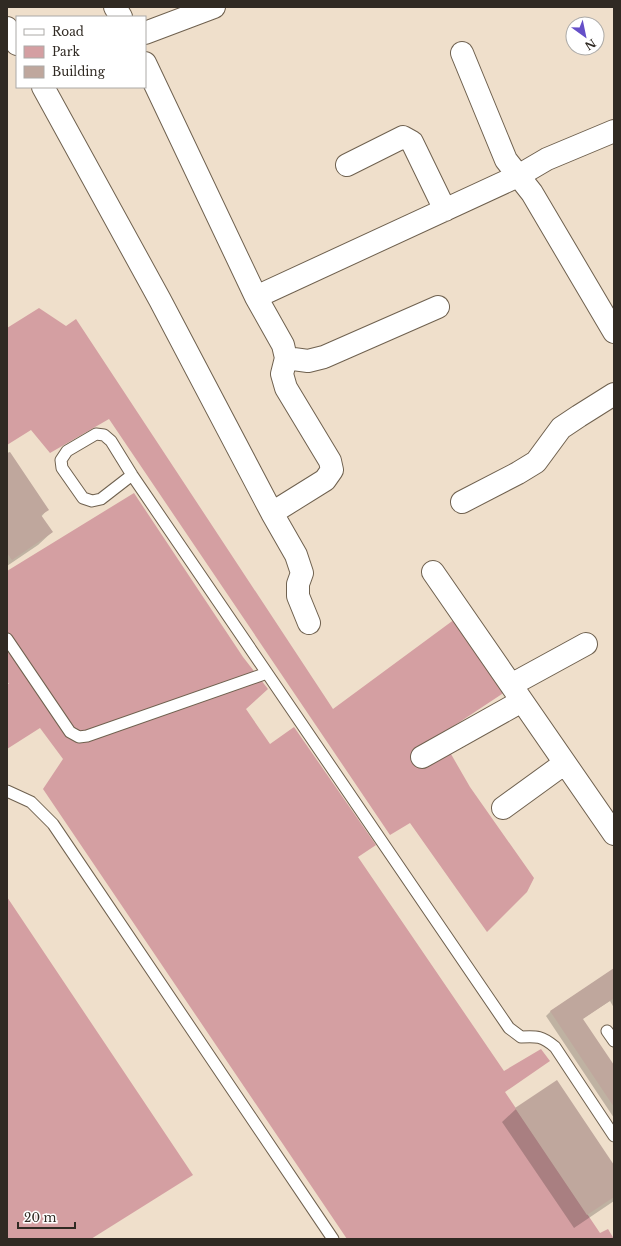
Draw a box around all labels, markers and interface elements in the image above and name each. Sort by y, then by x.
legend [16,16,146,88]
north arrow [565,16,605,56]
text: Road [52,24,84,39]
text: N [582,36,599,53]
text: Park [52,44,80,59]
text: Building [52,64,106,79]
scale bar [18,1204,75,1230]
text: 20 m [24,1210,56,1225]

